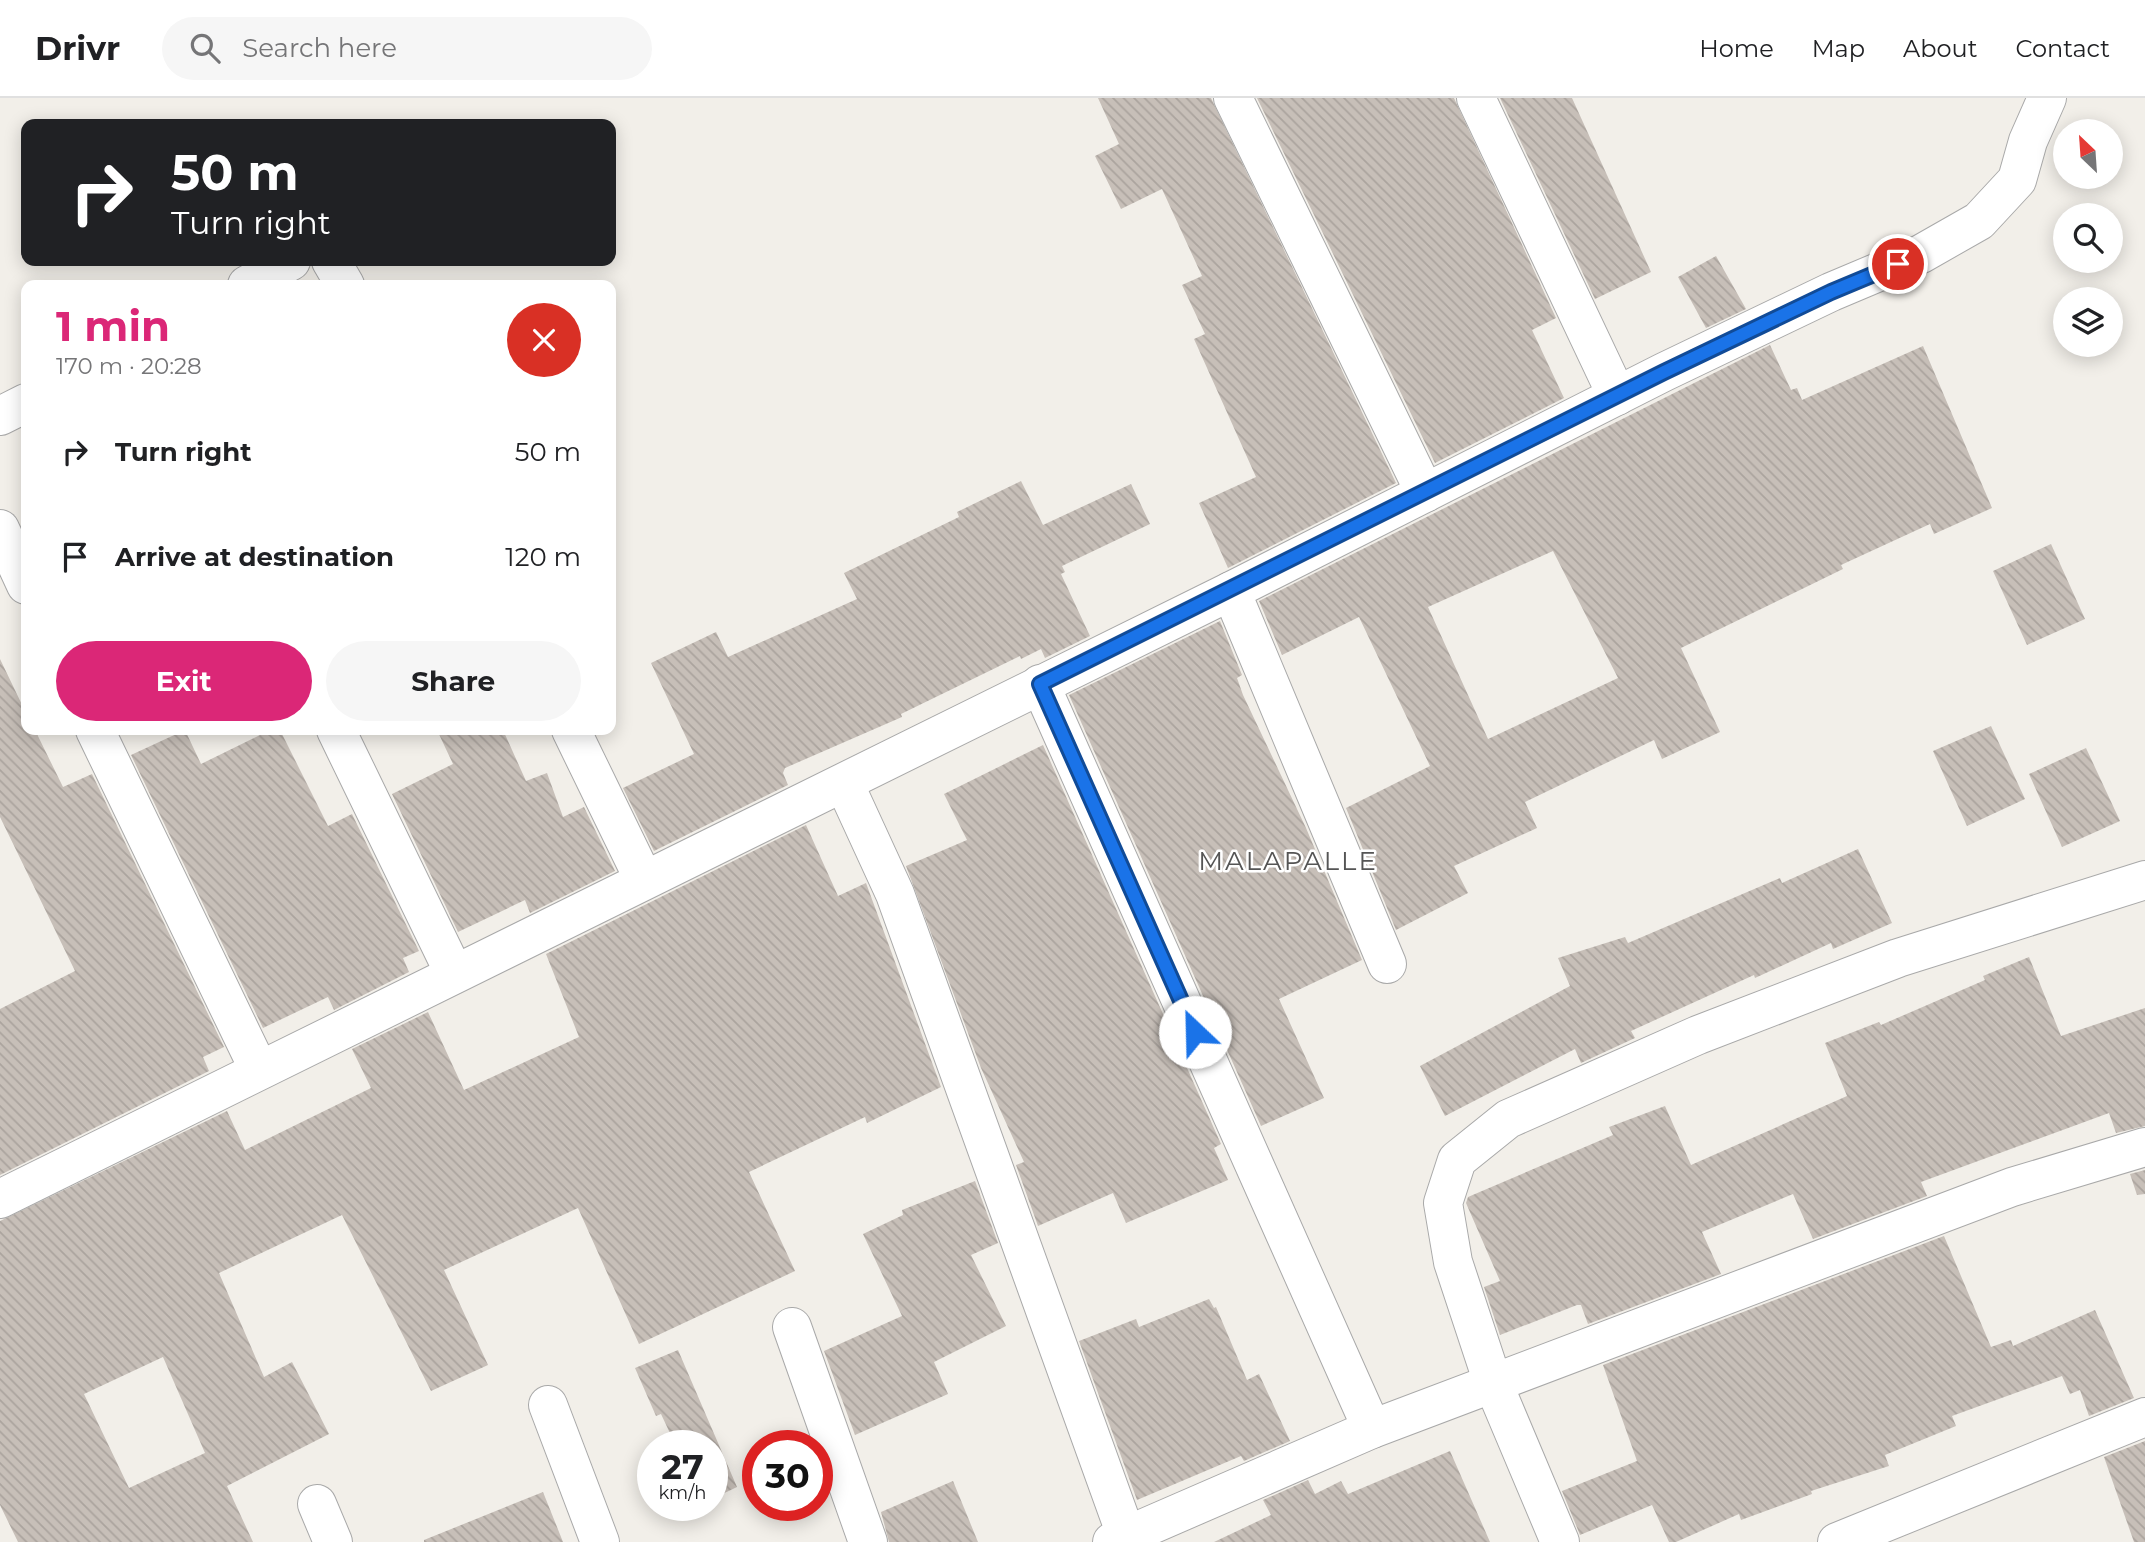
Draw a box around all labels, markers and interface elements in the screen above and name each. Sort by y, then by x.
search box [162,17,652,80]
text: Drivr [35,28,120,68]
icon: search [186,29,224,67]
text: Search here [242,32,397,64]
text: Home [1699,34,1774,63]
text: Map [1812,34,1865,63]
text: About [1903,34,1977,63]
text: Contact [2015,34,2110,63]
north arrow [2053,119,2123,189]
map controls [2053,119,2123,357]
text: 50 m [171,143,299,202]
icon: right [56,147,147,238]
text: Turn right [171,203,331,242]
button: search [2053,203,2123,273]
pin [1868,234,1928,294]
icon: arrive [1879,245,1917,283]
button: layers [2053,287,2123,357]
text: 1 min [56,300,170,352]
button: close [507,303,581,377]
text: 170 m · 20:28 [56,352,202,380]
icon: right [56,433,94,471]
text: Turn right [115,436,251,468]
text: 50 m [515,436,581,468]
icon: arrive [56,538,94,576]
text: Arrive at destination [115,541,394,573]
text: 120 m [505,541,581,573]
button: Exit [56,641,312,721]
button: Share [326,641,581,721]
district label: MALAPALLE [1198,845,1378,877]
position arrow [1158,995,1232,1069]
speed limit sign: 30 [742,1430,833,1521]
text: 27 [661,1445,704,1488]
text: km/h [658,1482,707,1504]

